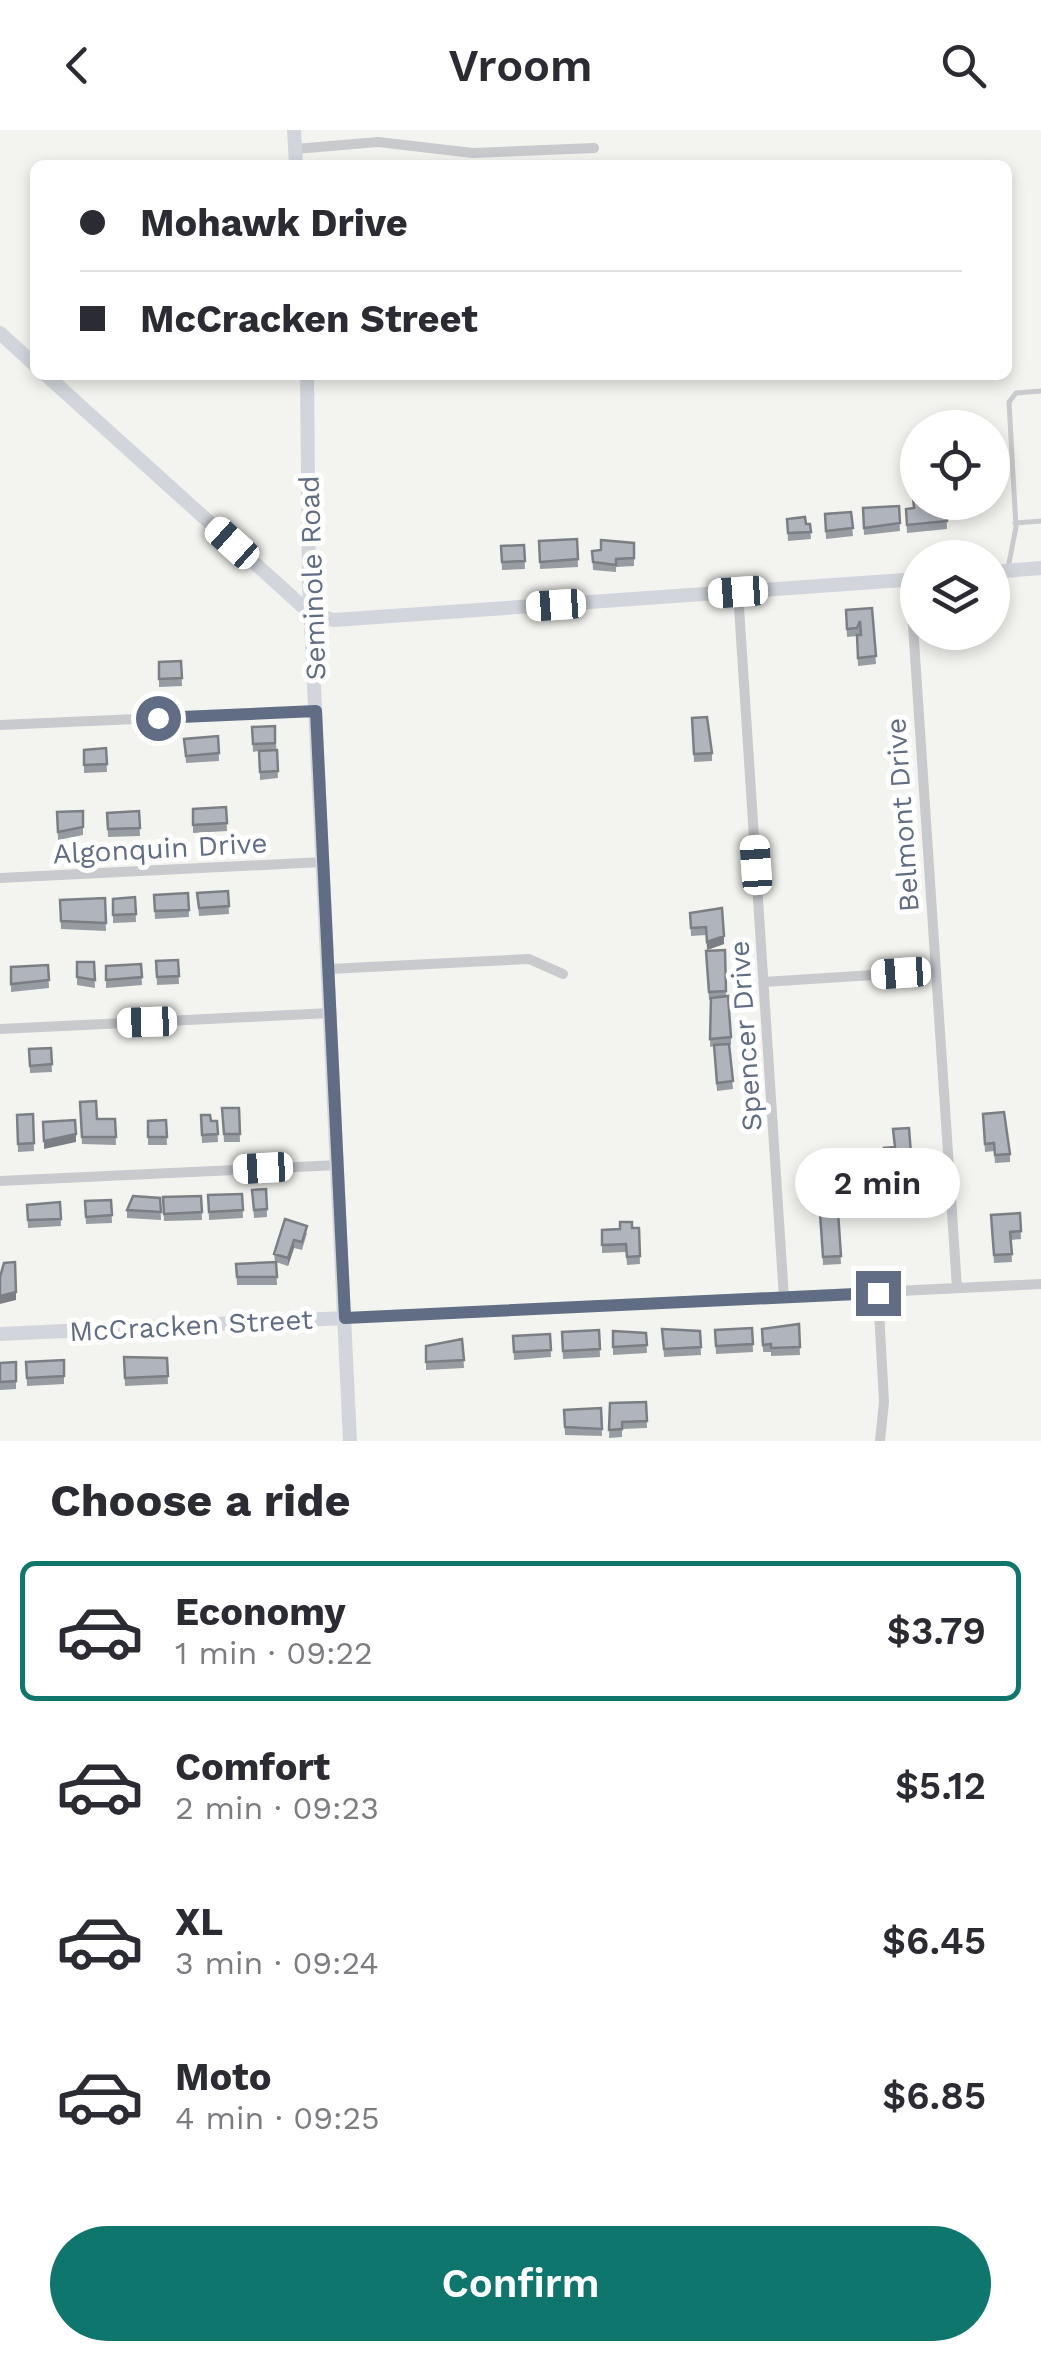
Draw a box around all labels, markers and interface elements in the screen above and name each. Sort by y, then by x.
icon: back [50,38,105,93]
icon: search [936,38,991,93]
text: Vroom [448,39,593,92]
text: Mohawk Drive [140,201,408,245]
text: McCracken Street [140,297,478,341]
map controls [900,410,1010,650]
button: locate [900,410,1010,520]
street label: Seminole Road [292,475,333,681]
car [200,512,264,574]
button: layers [900,540,1010,650]
car [707,575,769,609]
car [525,588,587,622]
route start [136,696,181,741]
street label: Belmont Drive [879,717,926,913]
street label: Algonquin Drive [52,826,268,871]
car [739,834,773,896]
street label: Spencer Drive [722,940,769,1132]
car [870,956,932,990]
car [116,1006,178,1038]
callout: 2 min [796,1148,960,1218]
car [232,1151,294,1185]
text: 2 min [834,1164,921,1202]
route end [856,1271,901,1316]
street label: McCracken Street [68,1303,314,1348]
text: Choose a ride [50,1474,350,1527]
icon: car [55,1586,145,1676]
text: Economy [175,1590,346,1634]
text: $3.79 [887,1609,986,1653]
text: 1 min · 09:22 [175,1634,373,1672]
icon: car [55,1741,145,1831]
text: Comfort [175,1745,330,1789]
text: $5.12 [895,1764,986,1808]
text: 2 min · 09:23 [175,1789,379,1827]
icon: car [55,1896,145,1986]
text: XL [175,1900,223,1944]
text: $6.45 [882,1919,986,1963]
text: 3 min · 09:24 [175,1944,379,1982]
icon: car [55,2051,145,2141]
text: Moto [175,2055,271,2099]
text: $6.85 [882,2074,986,2118]
text: 4 min · 09:25 [175,2099,380,2137]
button: Confirm [50,2226,991,2341]

